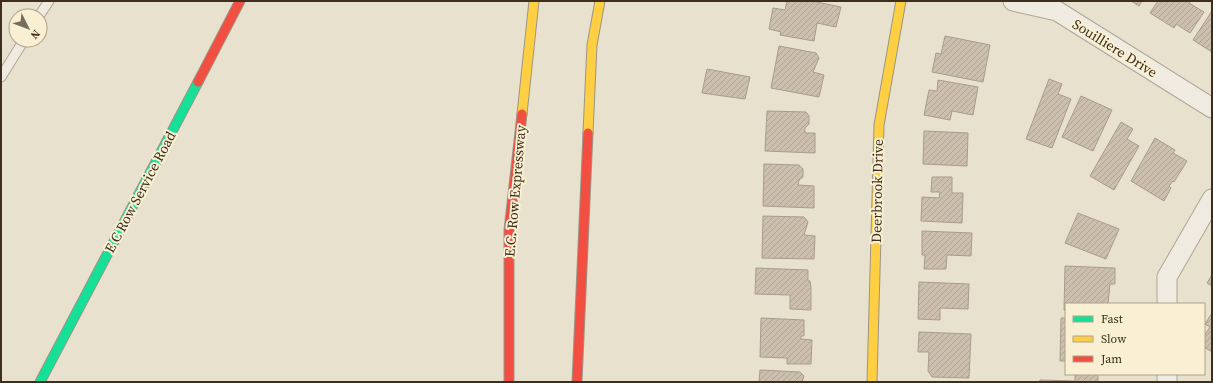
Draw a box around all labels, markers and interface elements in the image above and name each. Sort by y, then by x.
north arrow [8,8,48,48]
street label: Souilliere Drive [1069,14,1161,82]
text: N [27,26,43,42]
street label: E.C. Row Expressway [499,123,531,258]
street label: E C Row Service Road [99,128,181,256]
street label: Deerbrook Drive [866,139,888,243]
legend [1065,303,1205,375]
text: Fast [1101,311,1123,327]
text: Slow [1101,331,1127,347]
text: Jam [1100,351,1122,367]

